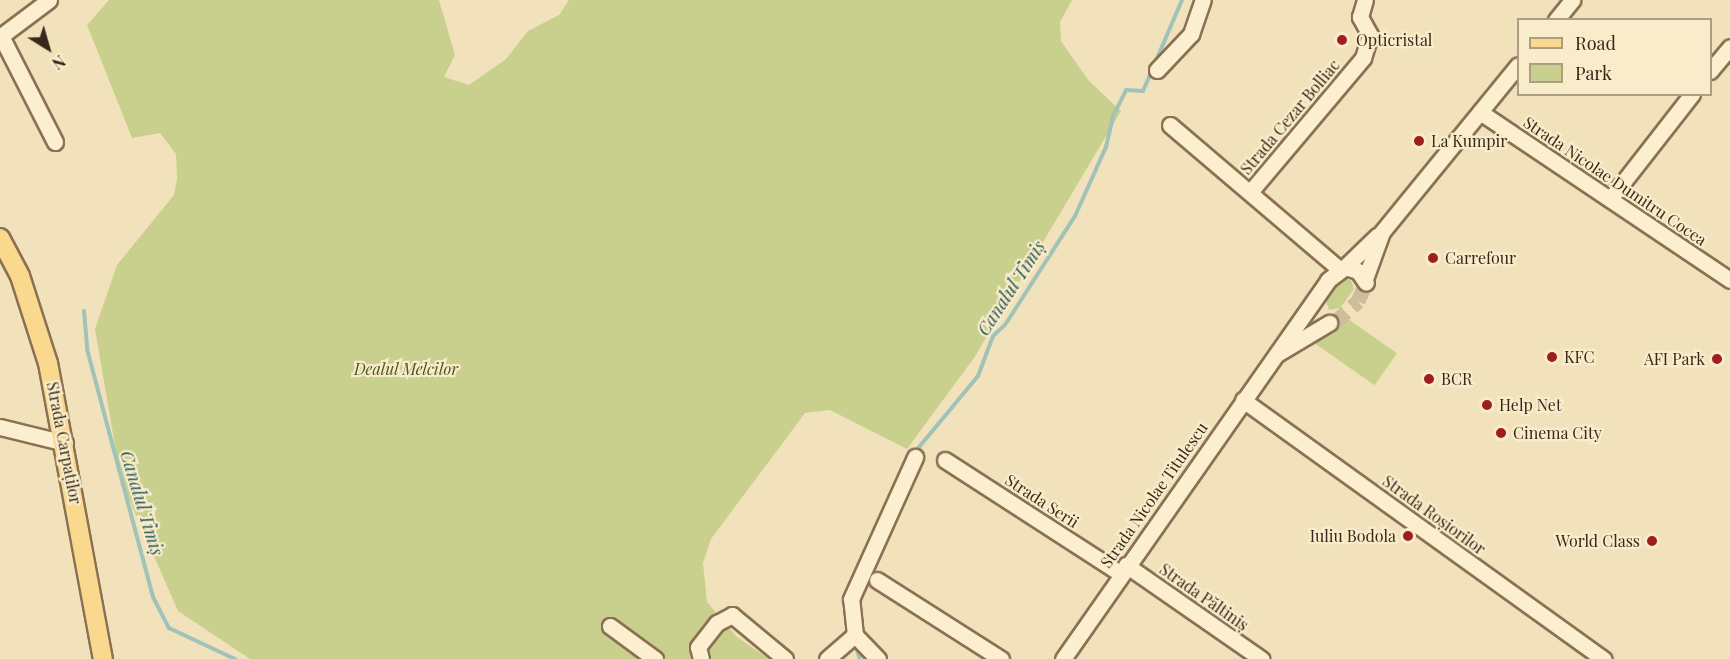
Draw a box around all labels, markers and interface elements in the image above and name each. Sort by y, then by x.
north arrow [18,18,78,78]
legend [1517,18,1712,96]
place label: Opticristal [1356,30,1432,50]
marker: Opticristal [1333,31,1351,49]
text: Road [1575,31,1616,55]
text: N [48,51,70,75]
street label: Strada Cezar Bolliac [1236,55,1344,179]
text: Park [1575,61,1612,85]
street label: Strada Nicolae Dumitru Cocea [1520,112,1710,250]
place label: La Kumpir [1431,131,1507,151]
marker: La Kumpir [1412,134,1426,148]
water label: Canalul Timiș [972,236,1050,340]
place label: Carrefour [1445,248,1516,268]
marker: Carrefour [1426,251,1440,265]
place label: KFC [1564,347,1594,367]
place label: AFI Park [1644,349,1705,369]
marker: KFC [1545,350,1559,364]
marker: AFI Park [1710,352,1724,366]
park label: Dealul Melcilor [354,359,458,379]
place label: BCR [1441,369,1472,389]
marker: BCR [1422,372,1436,386]
street label: Strada Carpaților [43,380,85,506]
place label: Help Net [1499,395,1562,415]
marker: Help Net [1480,398,1494,412]
street label: Strada Nicolae Titulescu [1096,418,1212,572]
place label: Cinema City [1513,423,1602,443]
marker: Cinema City [1494,426,1508,440]
water label: Canalul Timiș [116,448,168,558]
street label: Strada Serii [1002,470,1082,532]
street label: Strada Roșiorilor [1379,471,1489,559]
place label: Iuliu Bodola [1310,526,1396,546]
marker: Iuliu Bodola [1401,529,1415,543]
place label: World Class [1556,531,1640,551]
marker: World Class [1645,534,1659,548]
street label: Strada Păltiniș [1156,559,1252,635]

